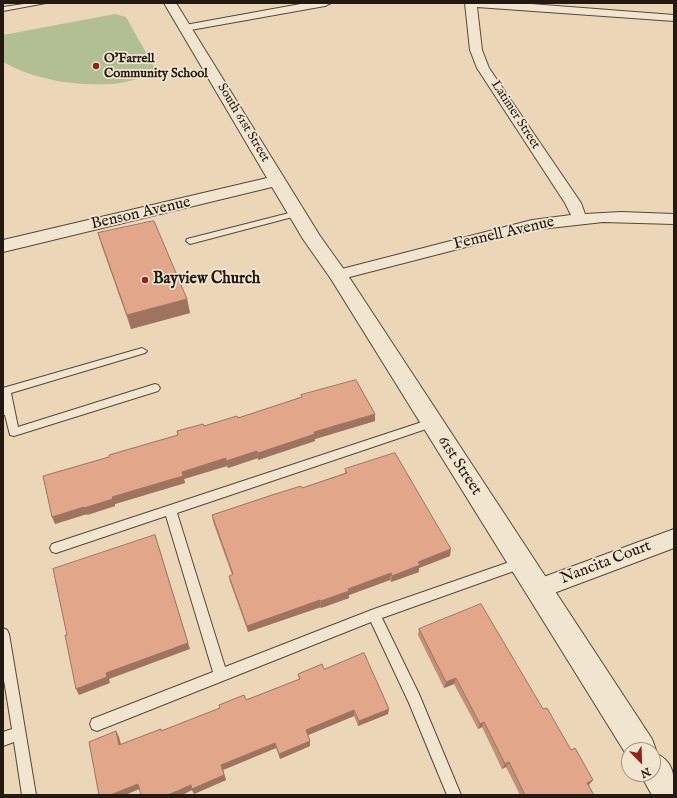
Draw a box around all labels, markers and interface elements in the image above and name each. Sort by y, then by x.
place label: O'Farrell Community School [104,51,208,82]
marker: O'Farrell Community School [91,61,101,71]
street label: Latimer Street [487,78,543,152]
street label: South 61st Street [213,81,273,165]
street label: Benson Avenue [89,193,193,235]
street label: Fennell Avenue [452,213,556,255]
place label: Bayview Church [153,270,260,290]
marker: Bayview Church [140,275,150,285]
street label: 61st Street [433,433,485,499]
street label: Nancita Court [558,537,654,589]
north arrow [621,742,661,782]
text: N [638,764,652,780]

